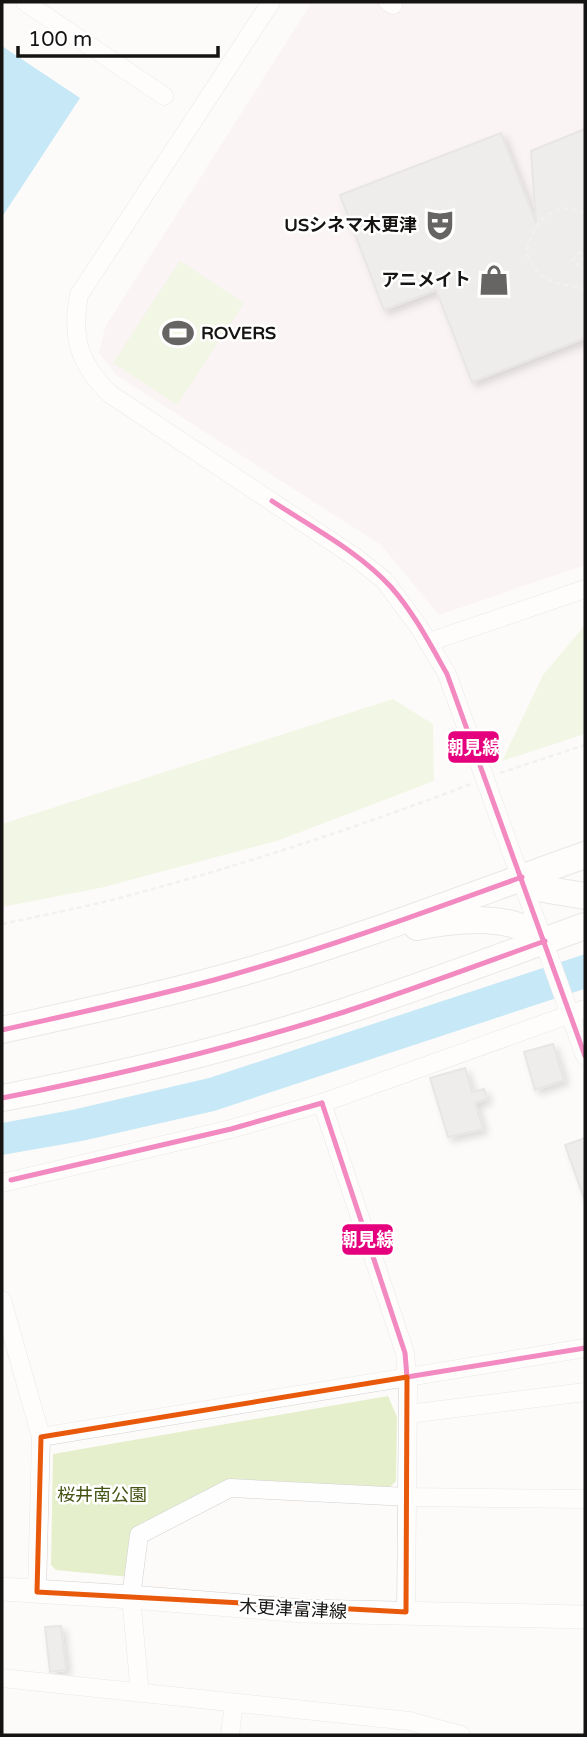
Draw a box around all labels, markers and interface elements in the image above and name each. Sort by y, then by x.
scale bar [18,14,217,58]
text: 100 m [28,27,92,52]
theatre icon: USシネマ木更津 [423,208,457,242]
place label: USシネマ木更津 [284,214,417,236]
shop icon: アニメイト [477,263,511,297]
place label: アニメイト [381,269,471,291]
sports icon: ROVERS [161,316,195,350]
place label: ROVERS [201,322,276,344]
line badge: 潮見線 [447,730,500,764]
text: 潮見線 [444,737,502,759]
line badge: 潮見線 [341,1223,394,1256]
text: 潮見線 [338,1229,396,1251]
park label: 桜井南公園 [57,1484,147,1506]
street label: 木更津富津線 [238,1595,348,1623]

